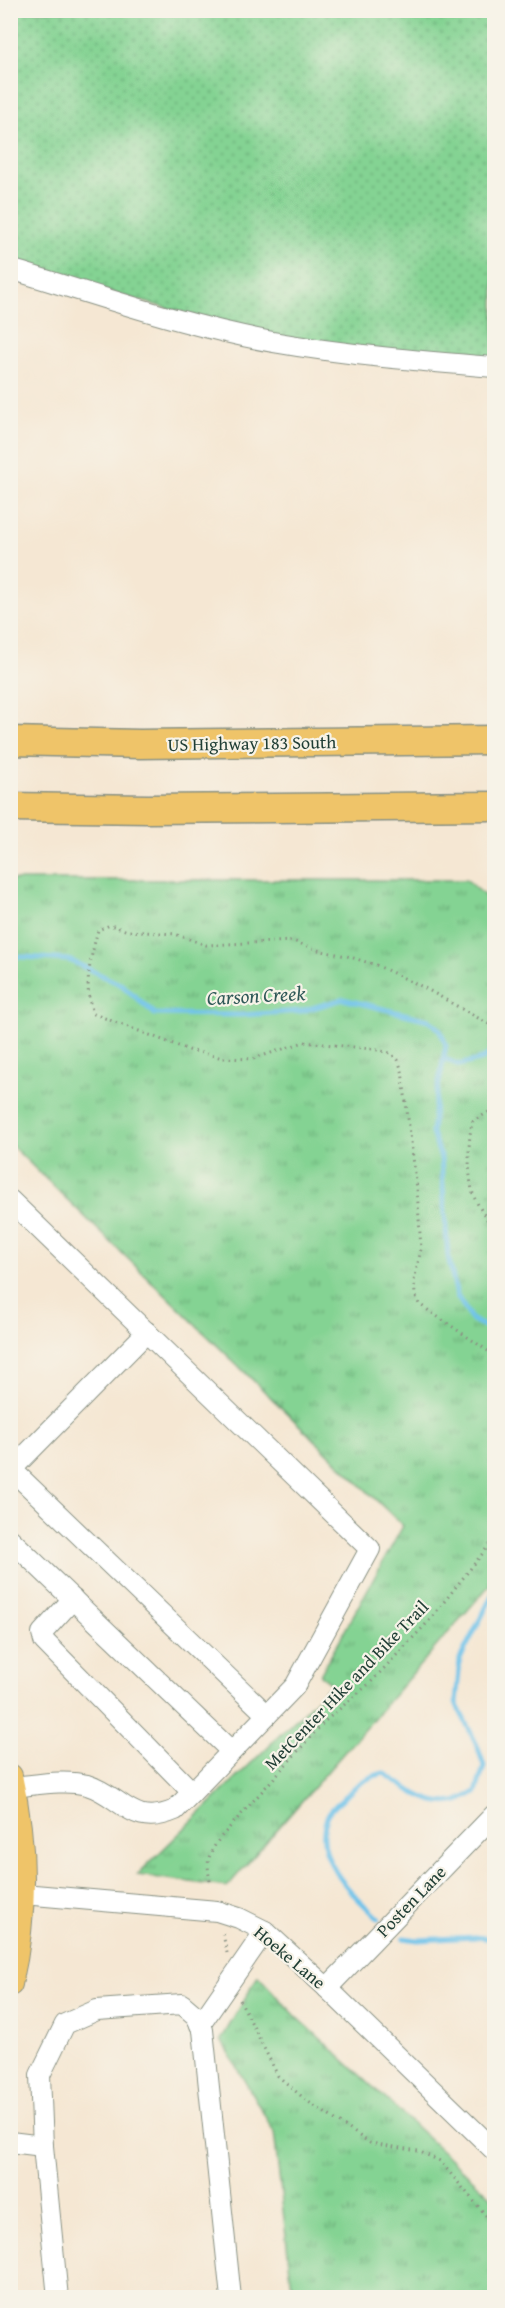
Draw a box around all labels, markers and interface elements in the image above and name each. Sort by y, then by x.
street label: US Highway 183 South [167,728,337,758]
water label: Carson Creek [206,978,307,1012]
street label: MetCenter Hike and Bike Trail [257,1594,435,1776]
street label: Posten Lane [370,1859,452,1943]
street label: Hoeke Lane [248,1919,332,1995]

